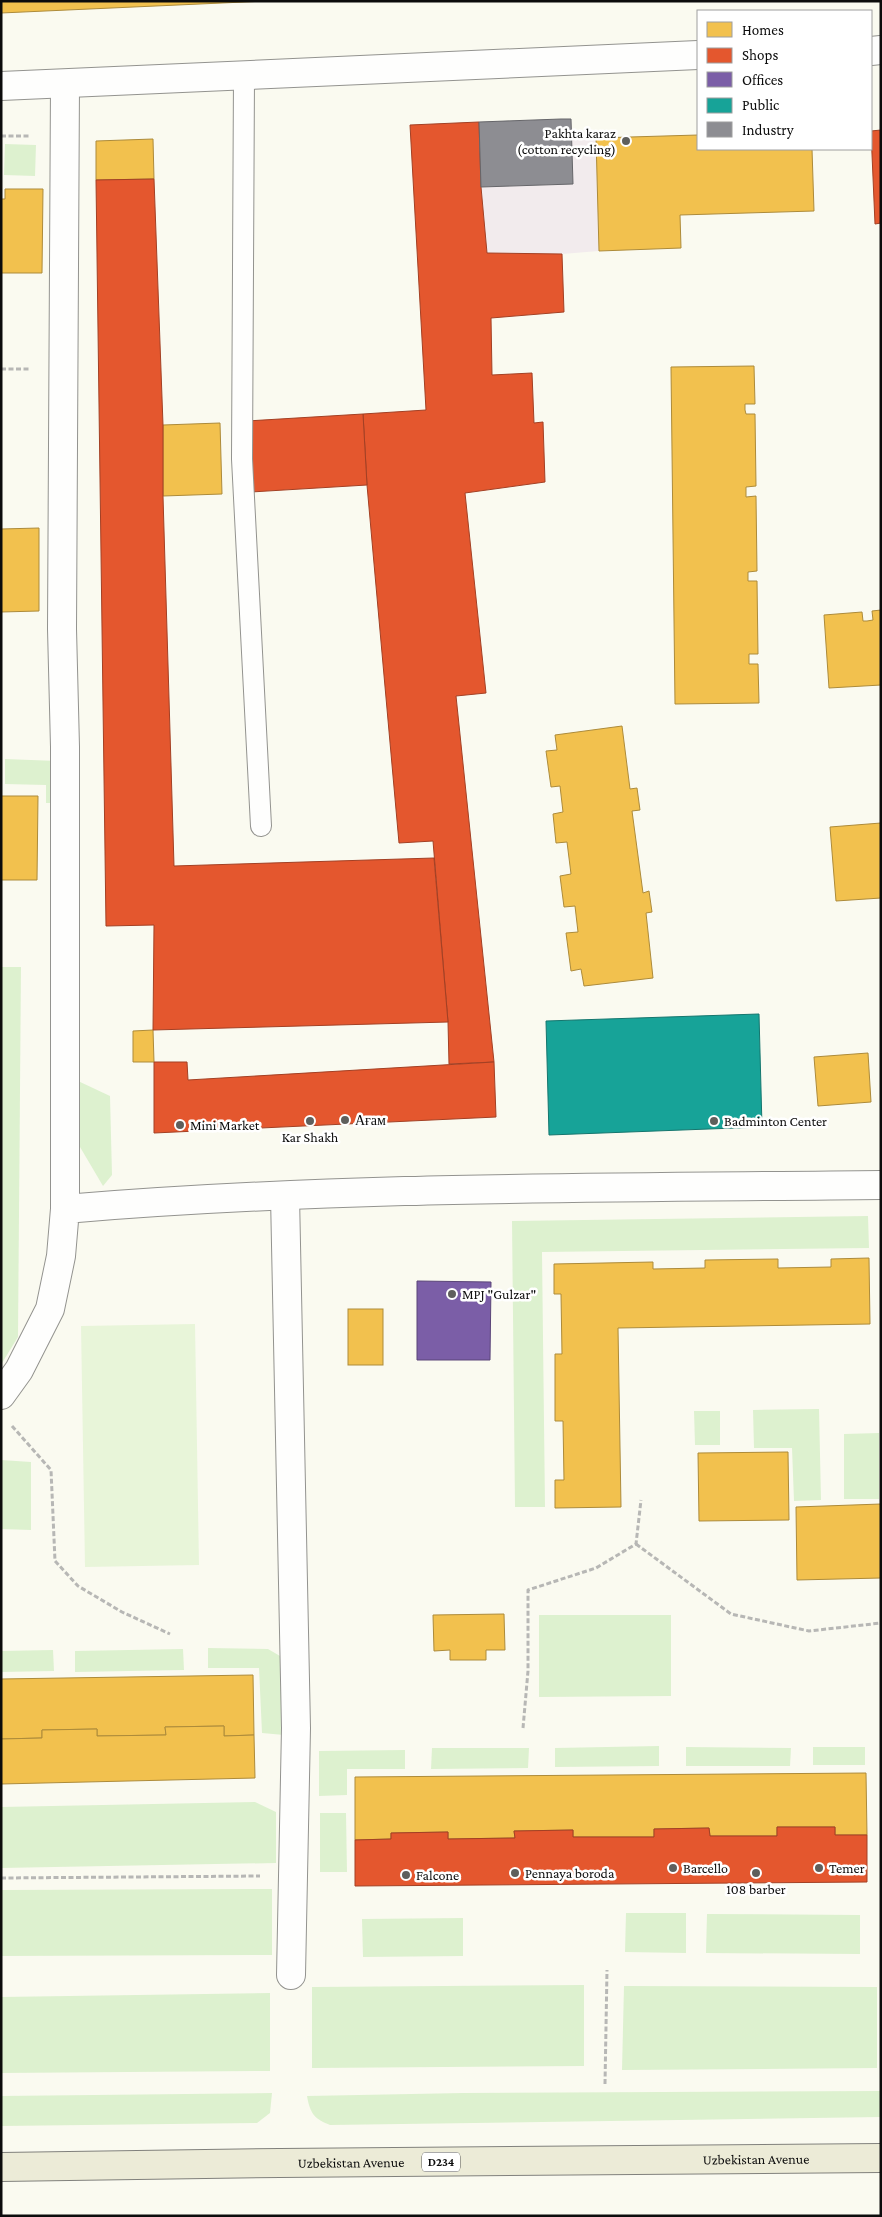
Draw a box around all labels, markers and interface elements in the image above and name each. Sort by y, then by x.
legend [697,10,872,150]
text: Homes [742,22,784,38]
text: Shops [742,47,778,64]
text: Offices [742,72,783,88]
text: Public [742,97,780,113]
text: Industry [742,122,794,139]
place label: Pakhta karaz (cotton recycling) [517,125,616,158]
marker: Pakhta karaz (cotton recycling) [620,135,632,147]
place label: Ағам [355,1112,386,1128]
place label: Badminton Center [724,1113,827,1129]
marker: Ағам [339,1114,351,1126]
marker: Kar Shakh [304,1115,316,1127]
marker: Badminton Center [708,1115,720,1127]
place label: Mini Market [190,1117,260,1133]
marker: Mini Market [174,1119,186,1131]
place label: Kar Shakh [282,1129,339,1145]
place label: MPJ "Gulzar" [462,1286,536,1302]
marker: MPJ "Gulzar" [446,1288,458,1300]
place label: Barcello [683,1860,728,1876]
place label: Temer [829,1860,865,1876]
marker: Barcello [667,1862,679,1874]
marker: Temer [813,1862,825,1874]
place label: Pennaya boroda [525,1865,615,1881]
place label: Falcone [416,1867,459,1883]
marker: Pennaya boroda [509,1867,521,1879]
marker: 108 barber [750,1867,762,1879]
marker: Falcone [400,1869,412,1881]
place label: 108 barber [726,1881,786,1897]
street label: Uzbekistan Avenue [703,2151,809,2167]
road number: D234 [422,2152,460,2172]
street label: Uzbekistan Avenue [298,2154,404,2171]

